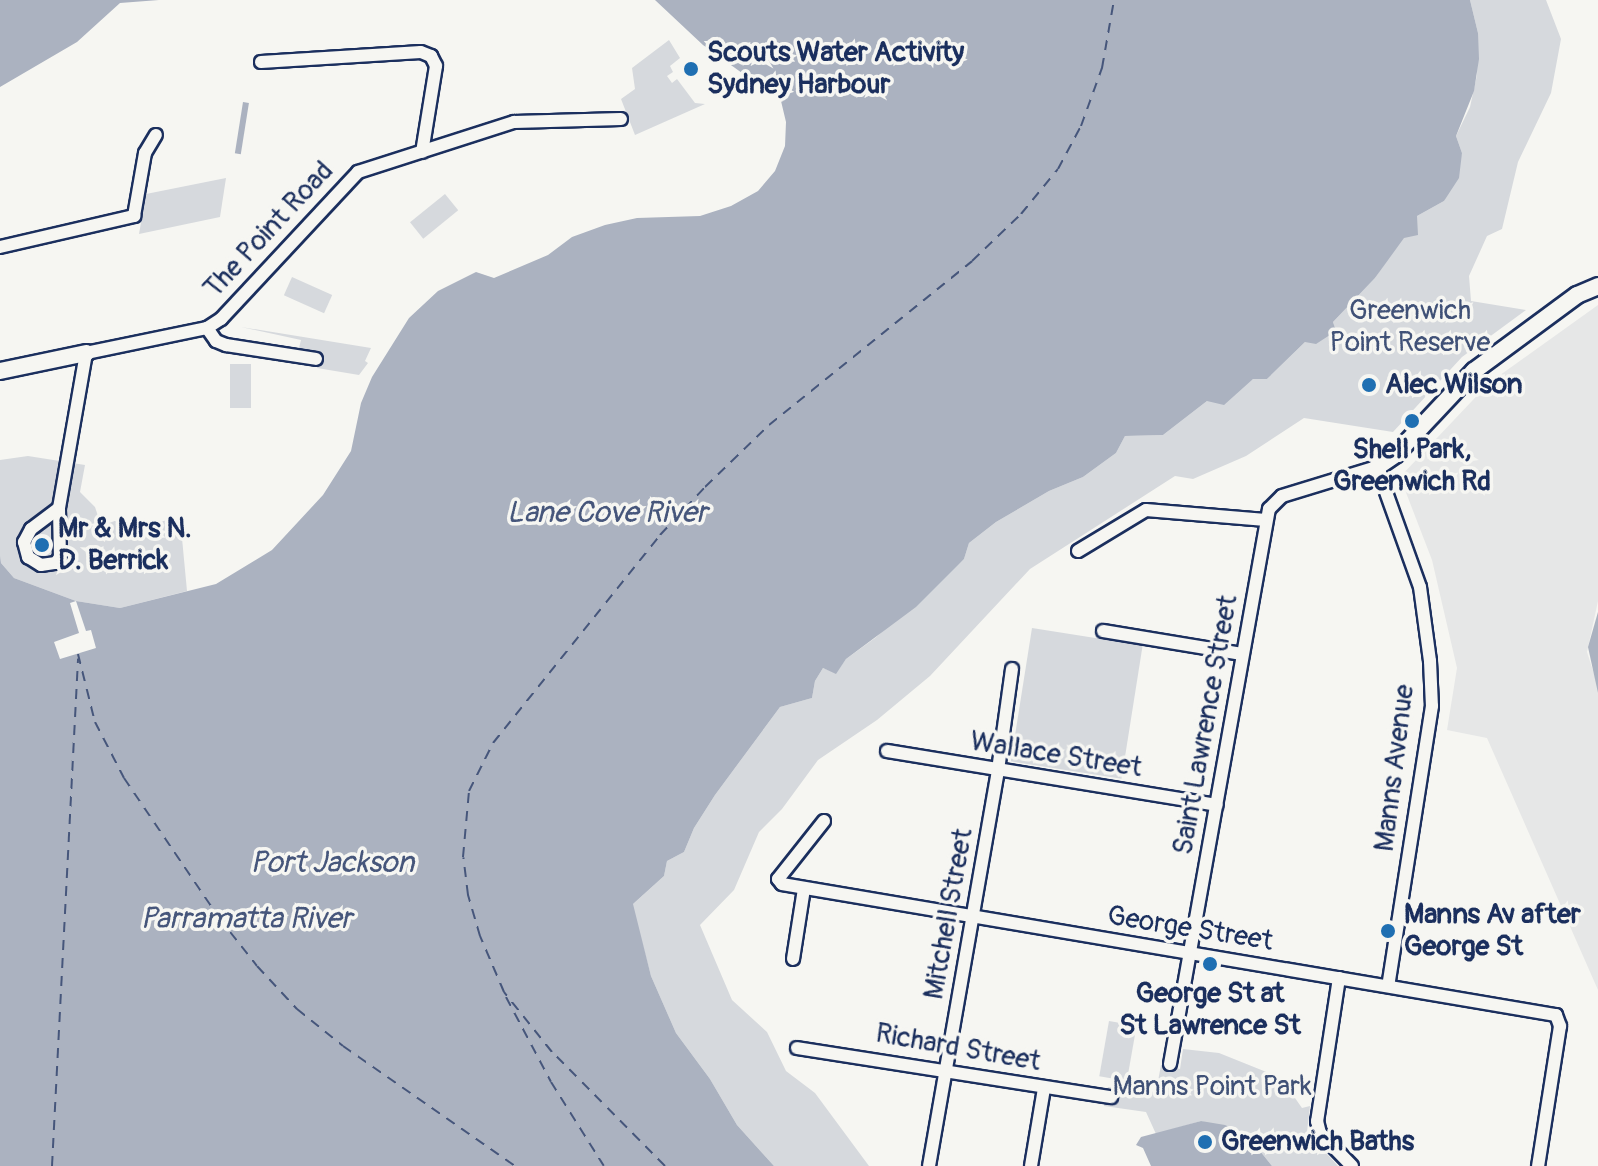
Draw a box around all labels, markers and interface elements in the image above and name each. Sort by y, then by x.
place label: Scouts Water Activity Sydney Harbour [707,36,964,102]
marker: Scouts Water Activity Sydney Harbour [682,60,700,78]
street label: The Point Road [197,155,341,305]
park label: Greenwich Point Reserve [1330,294,1490,360]
place label: Alec Wilson [1385,368,1523,402]
marker: Alec Wilson [1360,376,1378,394]
marker: Shell Park, Greenwich Rd [1403,412,1421,430]
place label: Shell Park, Greenwich Rd [1333,433,1491,499]
water label: Lane Cove River [507,495,707,531]
place label: Mr & Mrs N. D. Berrick [58,512,192,578]
marker: Mr & Mrs N. D. Berrick [33,536,51,554]
street label: Saint Lawrence Street [1167,592,1245,858]
street label: Manns Avenue [1368,683,1422,853]
street label: Wallace Street [968,725,1144,785]
street label: Mitchell Street [917,826,981,1002]
water label: Port Jackson [250,845,414,881]
place label: Manns Av after George St [1404,898,1581,964]
street label: George Street [1105,899,1275,959]
water label: Parramatta River [140,901,352,937]
marker: Manns Av after George St [1379,922,1397,940]
marker: George St at St Lawrence St [1201,955,1219,973]
place label: George St at St Lawrence St [1119,977,1301,1043]
street label: Richard Street [873,1017,1043,1079]
park label: Manns Point Park [1112,1070,1312,1104]
place label: Greenwich Baths [1221,1125,1414,1159]
marker: Greenwich Baths [1196,1133,1214,1151]

